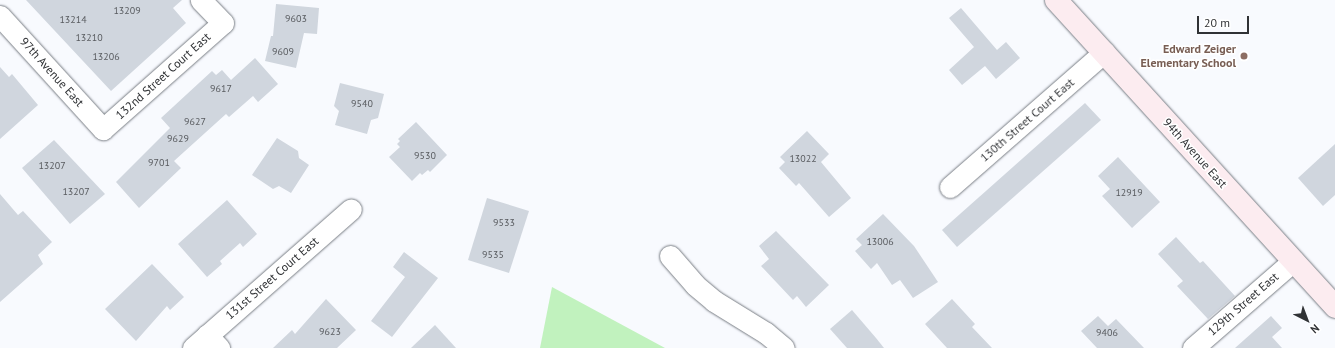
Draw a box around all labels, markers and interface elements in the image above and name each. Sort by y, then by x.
house number: 13209 [113,5,141,17]
scale bar [1199,8,1251,34]
house number: 9603 [285,13,307,25]
house number: 13214 [59,14,87,26]
text: 20 m [1204,15,1230,30]
street label: 132nd Street Court East [113,30,213,122]
house number: 13210 [75,32,103,44]
street label: 97th Avenue East [17,34,87,110]
place label: Edward Zeiger Elementary School [1140,42,1236,70]
house number: 9609 [272,46,294,58]
house number: 13206 [92,51,120,63]
marker: Edward Zeiger Elementary School [1239,51,1249,61]
street label: 130th Street Court East [977,75,1077,165]
house number: 9617 [210,83,232,95]
house number: 9540 [351,98,373,110]
street label: 94th Avenue East [1160,115,1230,191]
house number: 9627 [184,116,206,128]
house number: 9629 [167,133,189,145]
house number: 9530 [414,150,436,162]
house number: 13022 [789,153,817,165]
house number: 9701 [148,157,170,169]
house number: 13207 [38,160,66,172]
house number: 13207 [62,186,90,198]
house number: 12919 [1115,187,1143,199]
house number: 9533 [493,217,515,229]
street label: 131st Street Court East [223,234,321,322]
house number: 13006 [866,236,894,248]
house number: 9535 [482,249,504,261]
street label: 129th Street East [1205,269,1281,339]
north arrow [1287,300,1327,340]
text: N [1308,321,1322,337]
house number: 9623 [319,326,341,338]
house number: 9406 [1096,327,1118,339]

